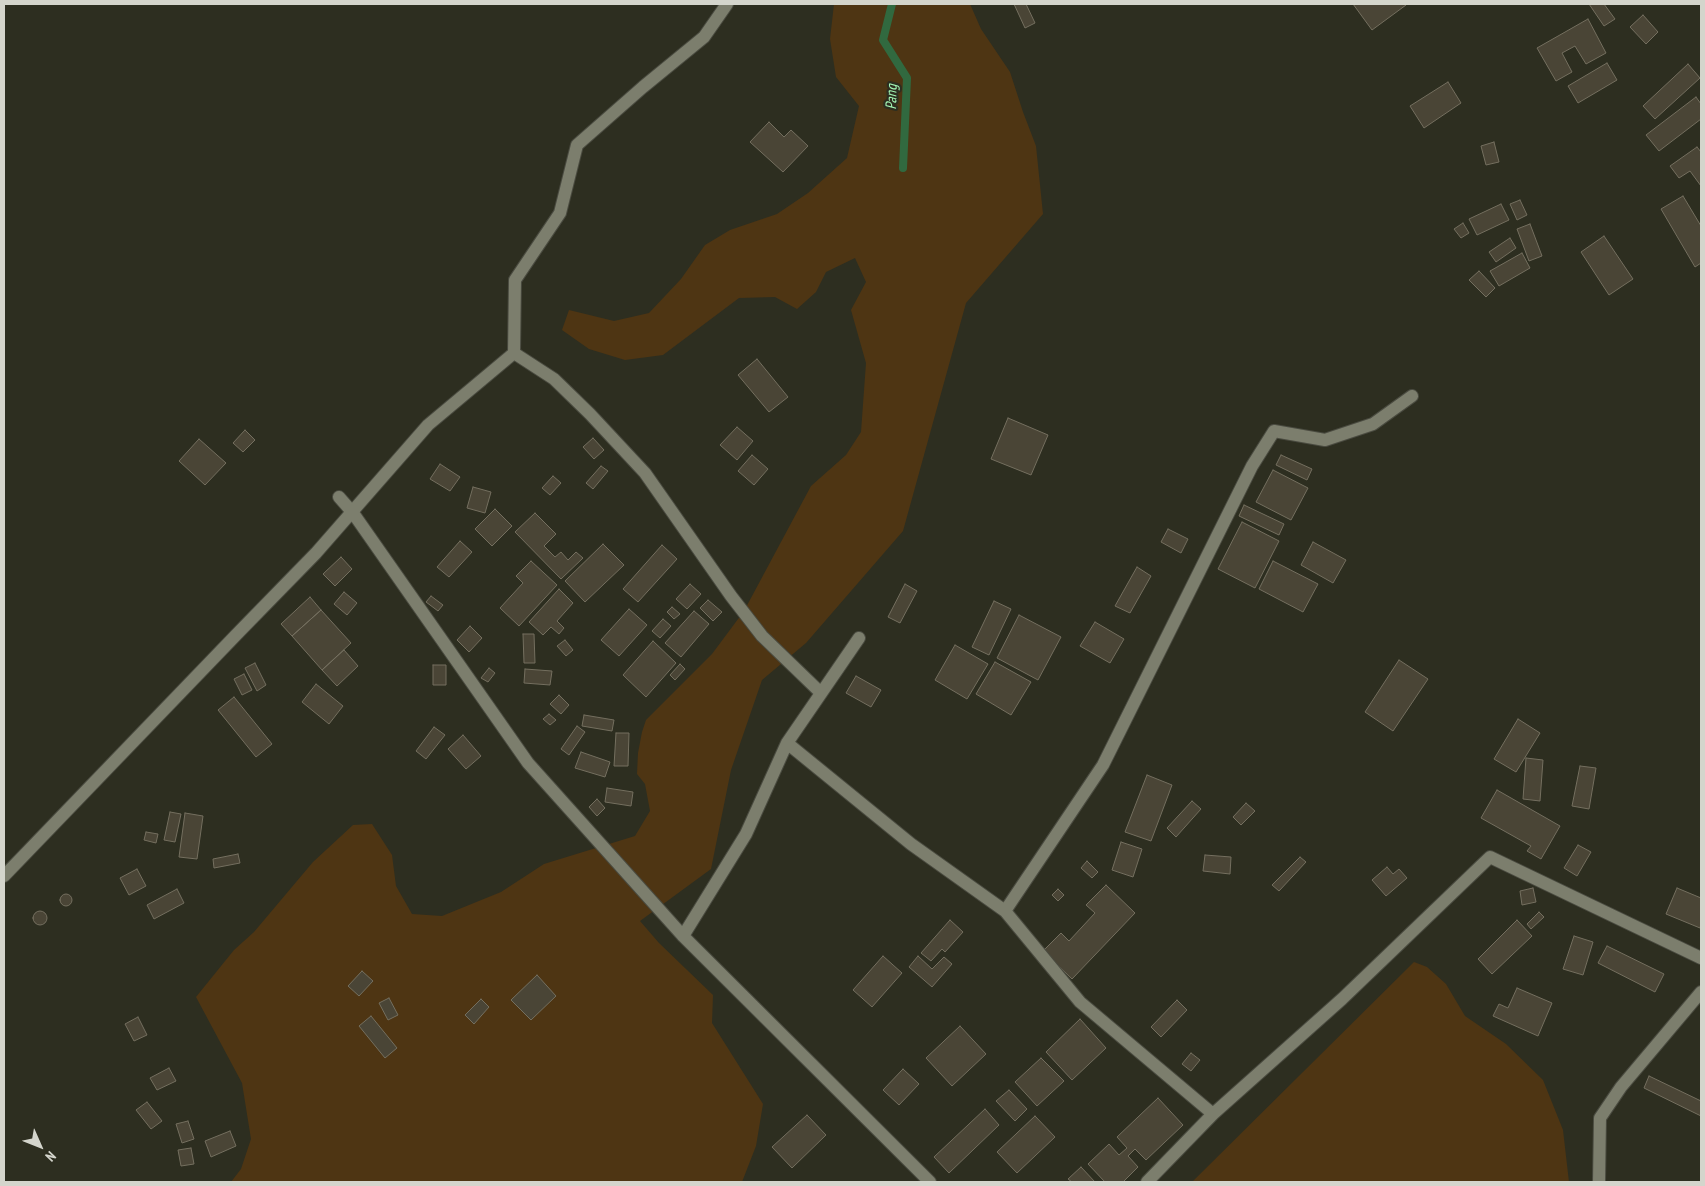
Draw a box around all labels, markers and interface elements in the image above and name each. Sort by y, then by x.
water label: Pang [883,84,901,110]
north arrow [15,1121,65,1171]
text: N [42,1147,60,1165]

